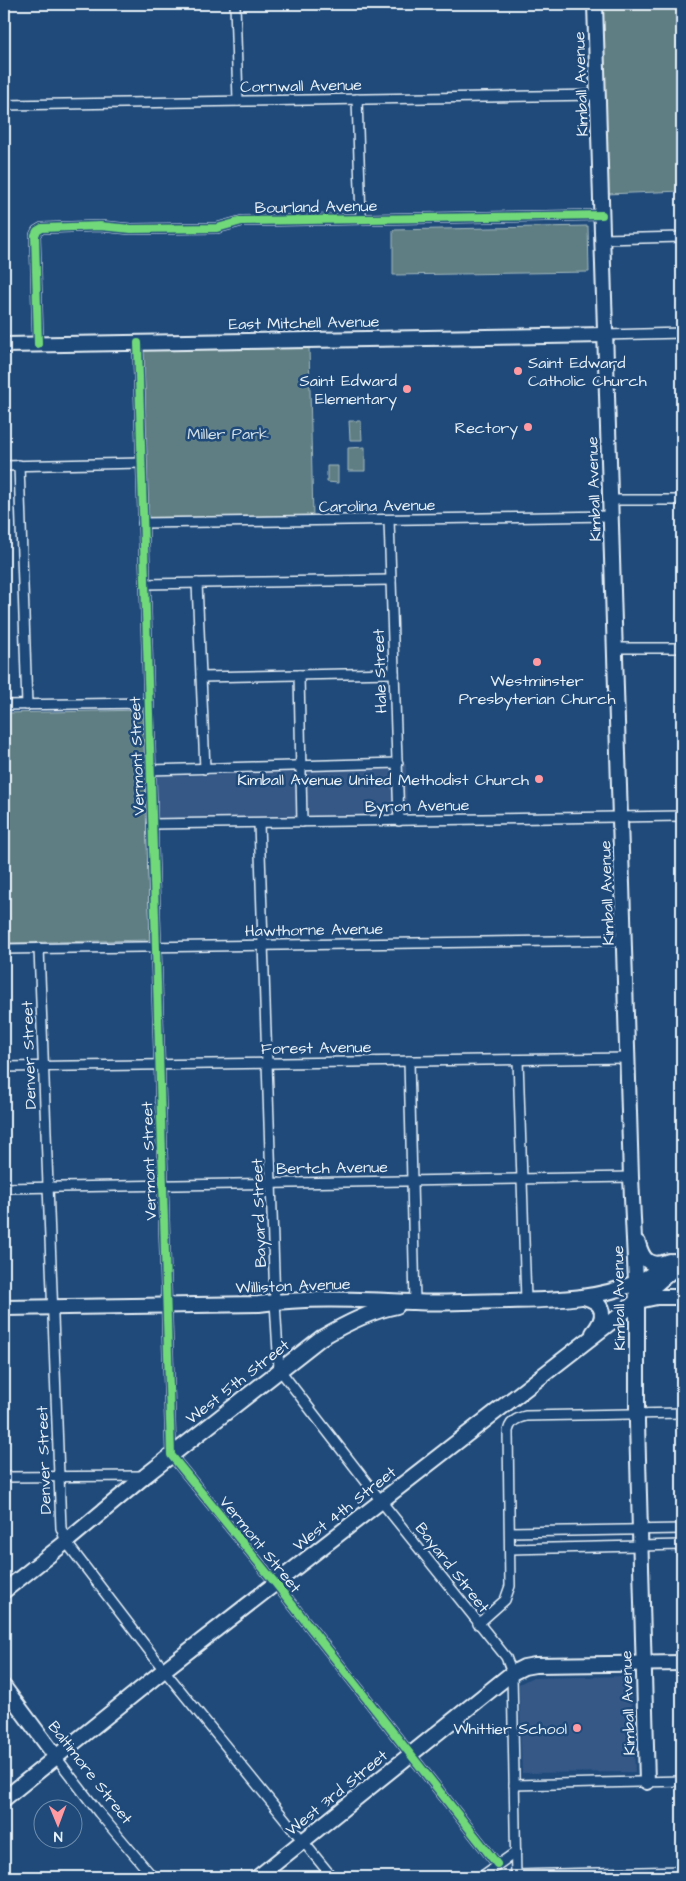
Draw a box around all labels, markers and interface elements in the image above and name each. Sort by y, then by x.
street label: Kimball Avenue [568,31,594,137]
street label: Cornwall Avenue [240,74,362,98]
street label: Bourland Avenue [255,195,378,219]
street label: East Mitchell Avenue [228,311,380,335]
place label: Saint Edward Catholic Church [528,352,647,392]
marker: Saint Edward Catholic Church [512,365,524,377]
place label: Saint Edward Elementary [300,370,397,411]
marker: Saint Edward Elementary [401,383,413,395]
place label: Rectory [455,417,518,440]
marker: Rectory [522,421,534,433]
park label: Miller Park [187,423,269,445]
street label: Kimball Avenue [581,436,607,542]
street label: Carolina Avenue [318,494,436,518]
street label: Hale Street [368,628,392,714]
marker: Westminster Presbyterian Church [531,656,543,668]
place label: Westminster Presbyterian Church [459,670,615,711]
street label: Vermont Street [124,695,150,816]
place label: Kimball Avenue United Methodist Church [237,769,529,791]
marker: Kimball Avenue United Methodist Church [533,773,545,785]
street label: Byron Avenue [365,794,470,819]
street label: Kimball Avenue [594,840,620,946]
street label: Hawthorne Avenue [245,918,384,942]
street label: Denver Street [16,1000,42,1110]
street label: Forest Avenue [261,1036,372,1060]
street label: Vermont Street [136,1100,162,1221]
street label: Bertch Avenue [276,1156,388,1180]
street label: Bayard Street [246,1157,273,1268]
street label: Kimball Avenue [607,1245,631,1351]
street label: Williston Avenue [235,1273,351,1299]
street label: West 5th Street [181,1334,294,1429]
street label: Denver Street [31,1405,57,1515]
street label: West 4th Street [288,1461,401,1556]
street label: Vermont Street [214,1491,307,1598]
street label: Bayard Street [409,1518,495,1618]
street label: Kimball Avenue [615,1650,641,1756]
street label: Baltimore Street [43,1716,138,1829]
place label: Whittier School [454,1718,567,1740]
marker: Whittier School [571,1722,583,1734]
street label: West 3rd Street [281,1744,393,1841]
north arrow [32,1798,82,1848]
text: N [53,1826,63,1846]

